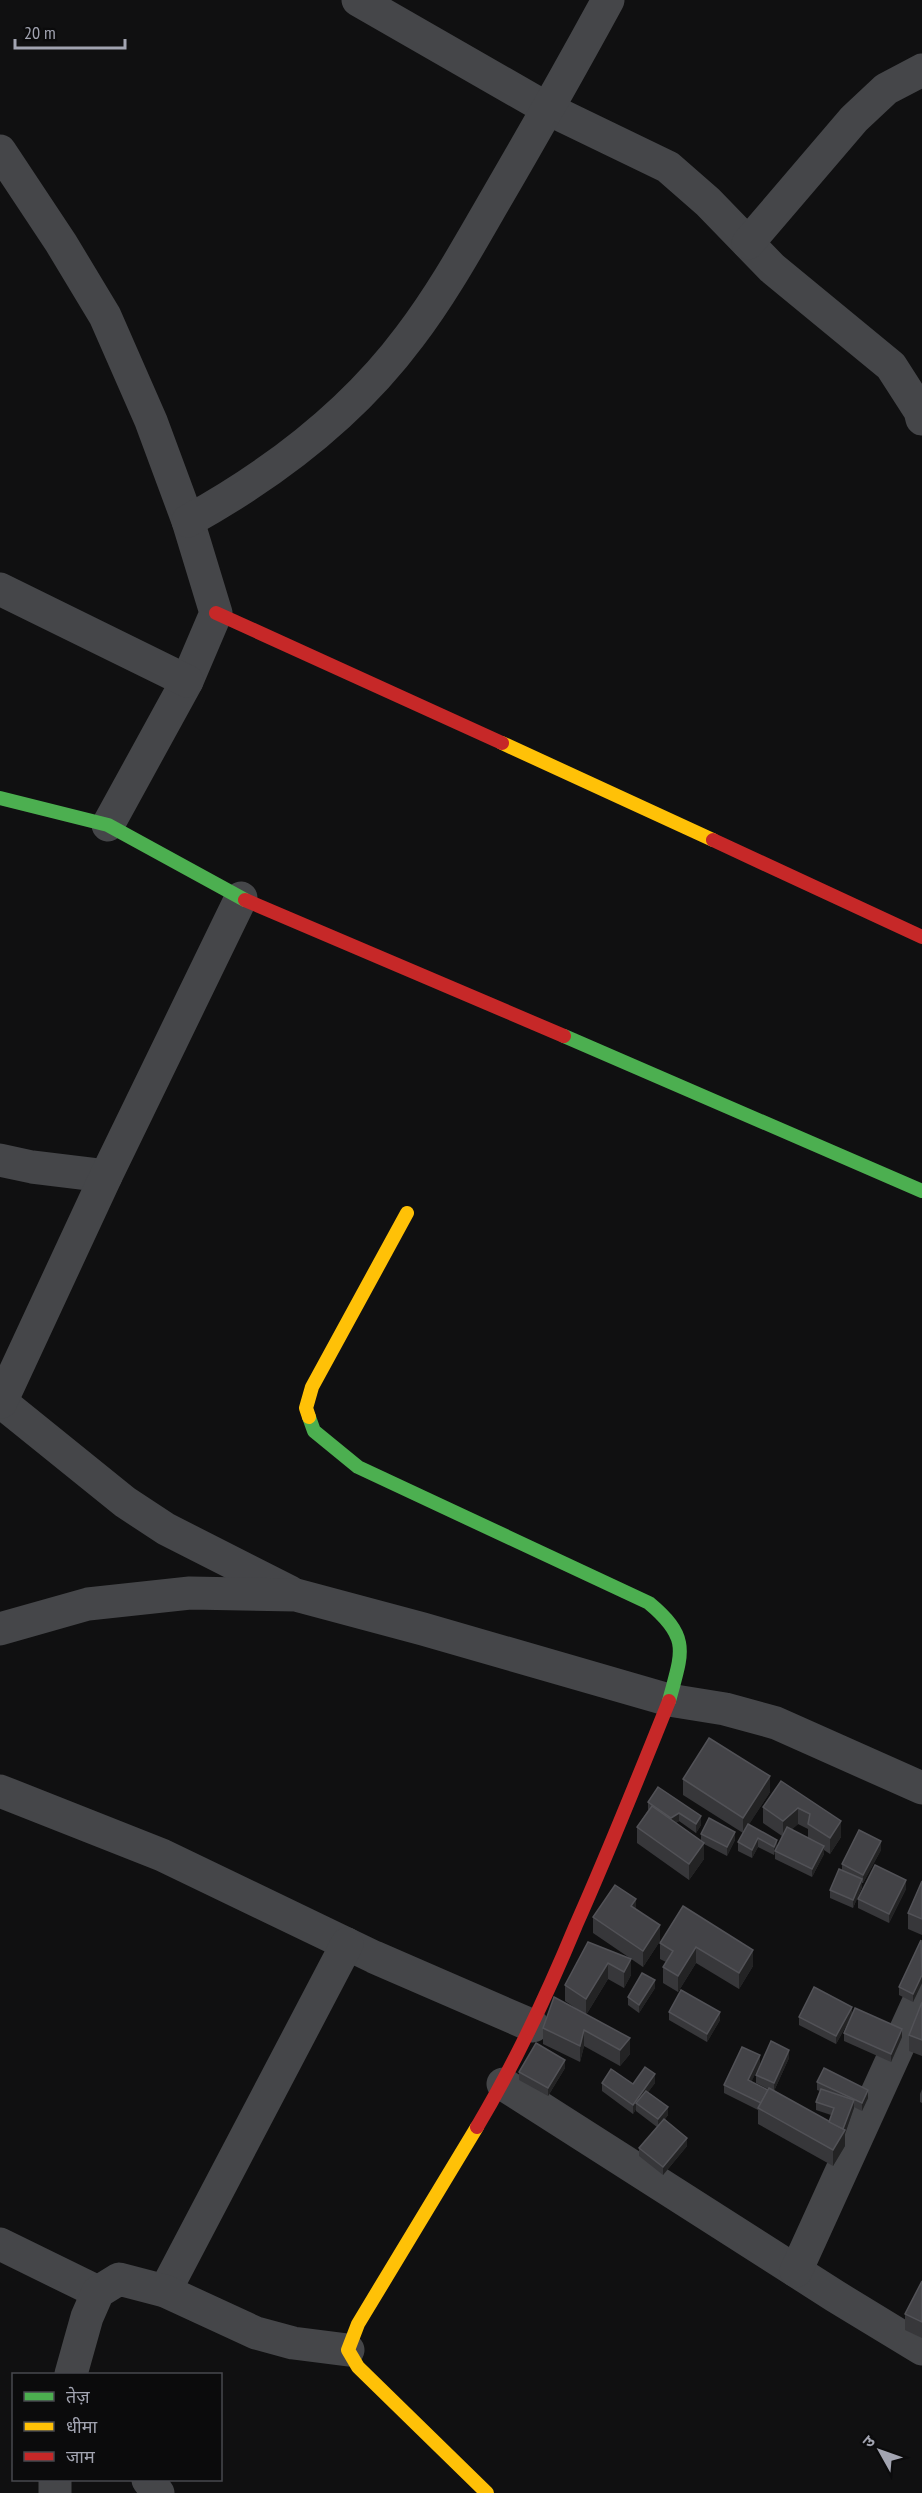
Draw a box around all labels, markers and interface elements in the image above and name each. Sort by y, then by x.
scale bar [15,12,124,50]
text: 20 m [24,21,56,44]
legend [12,2373,222,2481]
text: तेज़ [66,2385,90,2408]
text: धीमा [66,2415,97,2438]
north arrow [850,2421,910,2481]
text: उ [858,2431,880,2451]
text: जाम [66,2445,96,2468]

